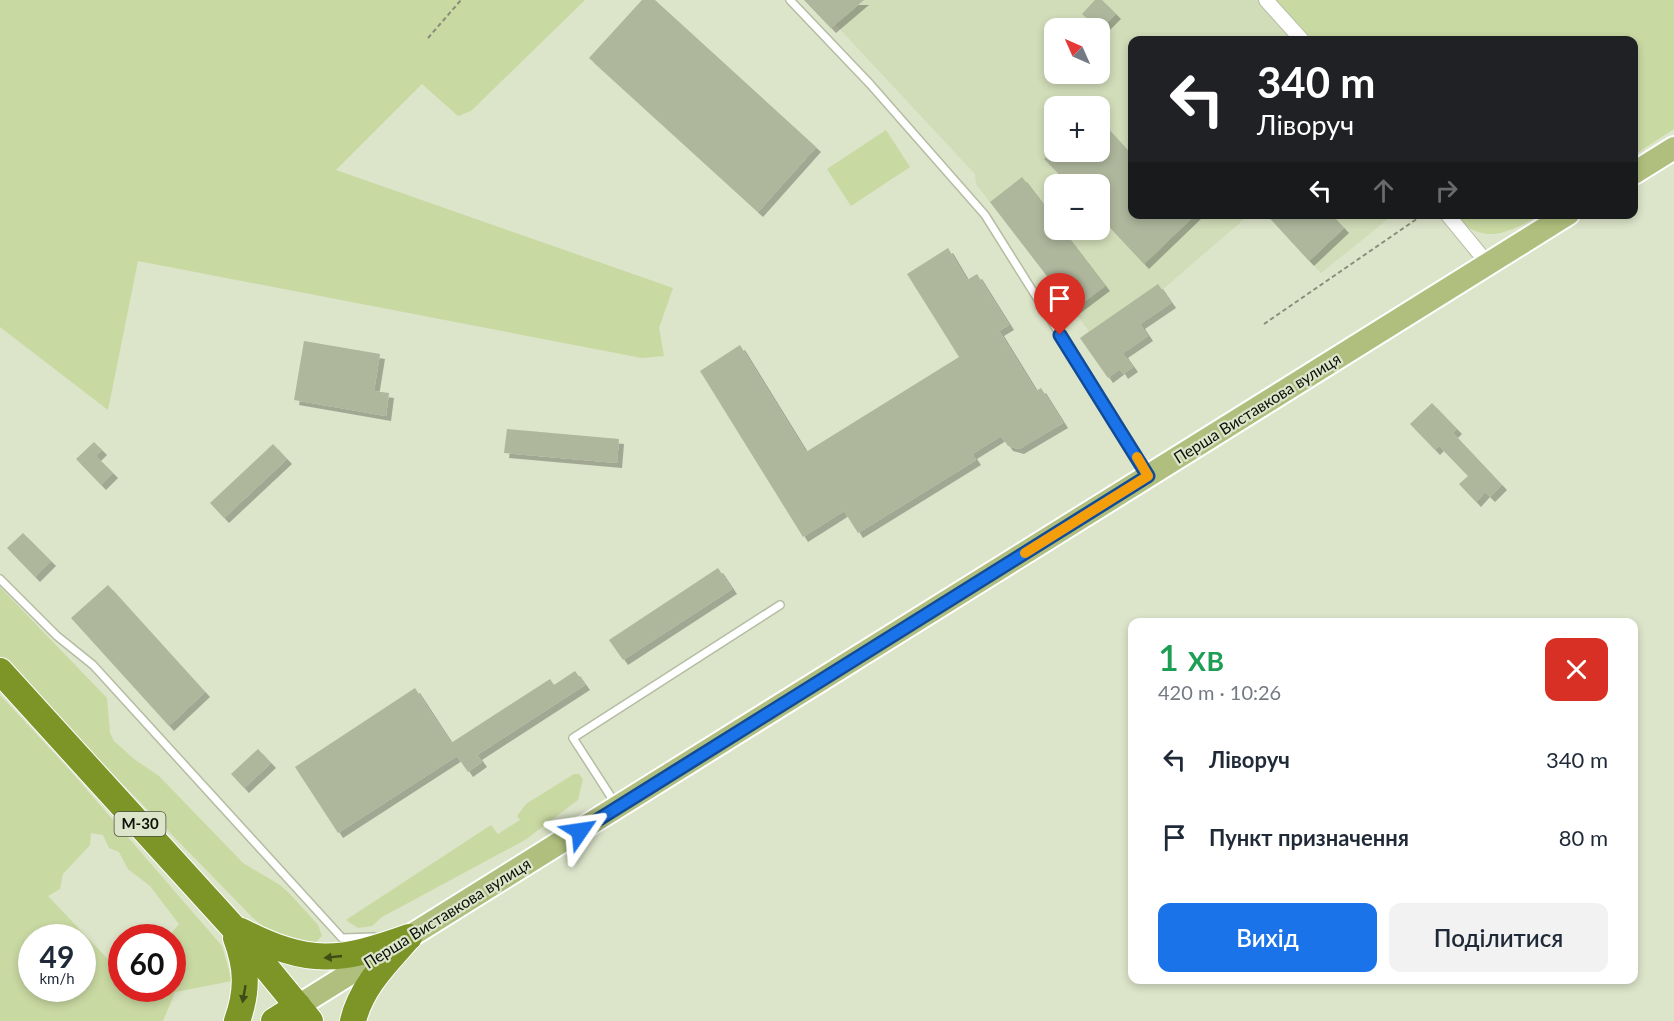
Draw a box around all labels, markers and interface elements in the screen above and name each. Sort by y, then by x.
north arrow [1044,18,1110,84]
map controls [1044,18,1110,240]
text: 340 m [1257,57,1375,107]
icon: left [1158,60,1236,138]
button: + [1044,96,1110,162]
text: Ліворуч [1257,108,1354,141]
button: − [1044,174,1110,240]
icon: left [1304,174,1337,207]
icon: ahead [1367,174,1400,207]
icon: right [1430,174,1463,207]
pin [1034,273,1085,335]
icon: arrive [1043,282,1076,315]
street label: Перша Виставкова вулиця [1170,348,1344,467]
text: 1 хв [1158,635,1224,679]
button: close [1545,638,1608,701]
text: 420 m · 10:26 [1158,680,1281,704]
icon: left [1158,743,1191,776]
text: Ліворуч [1209,746,1290,773]
text: 340 m [1546,746,1608,773]
position arrow [548,799,612,863]
road number: М-30 [114,812,166,836]
icon: arrive [1158,821,1191,854]
text: Пункт призначення [1209,824,1409,851]
text: 80 m [1559,824,1608,851]
street label: Перша Виставкова вулиця [360,853,534,972]
button: Вихід [1158,903,1377,972]
button: Поділитися [1389,903,1608,972]
speed limit sign: 60 [108,924,186,1002]
text: 49 [40,938,74,974]
one-way arrow [323,952,342,962]
text: km/h [39,969,75,987]
one-way arrow [239,985,248,1004]

